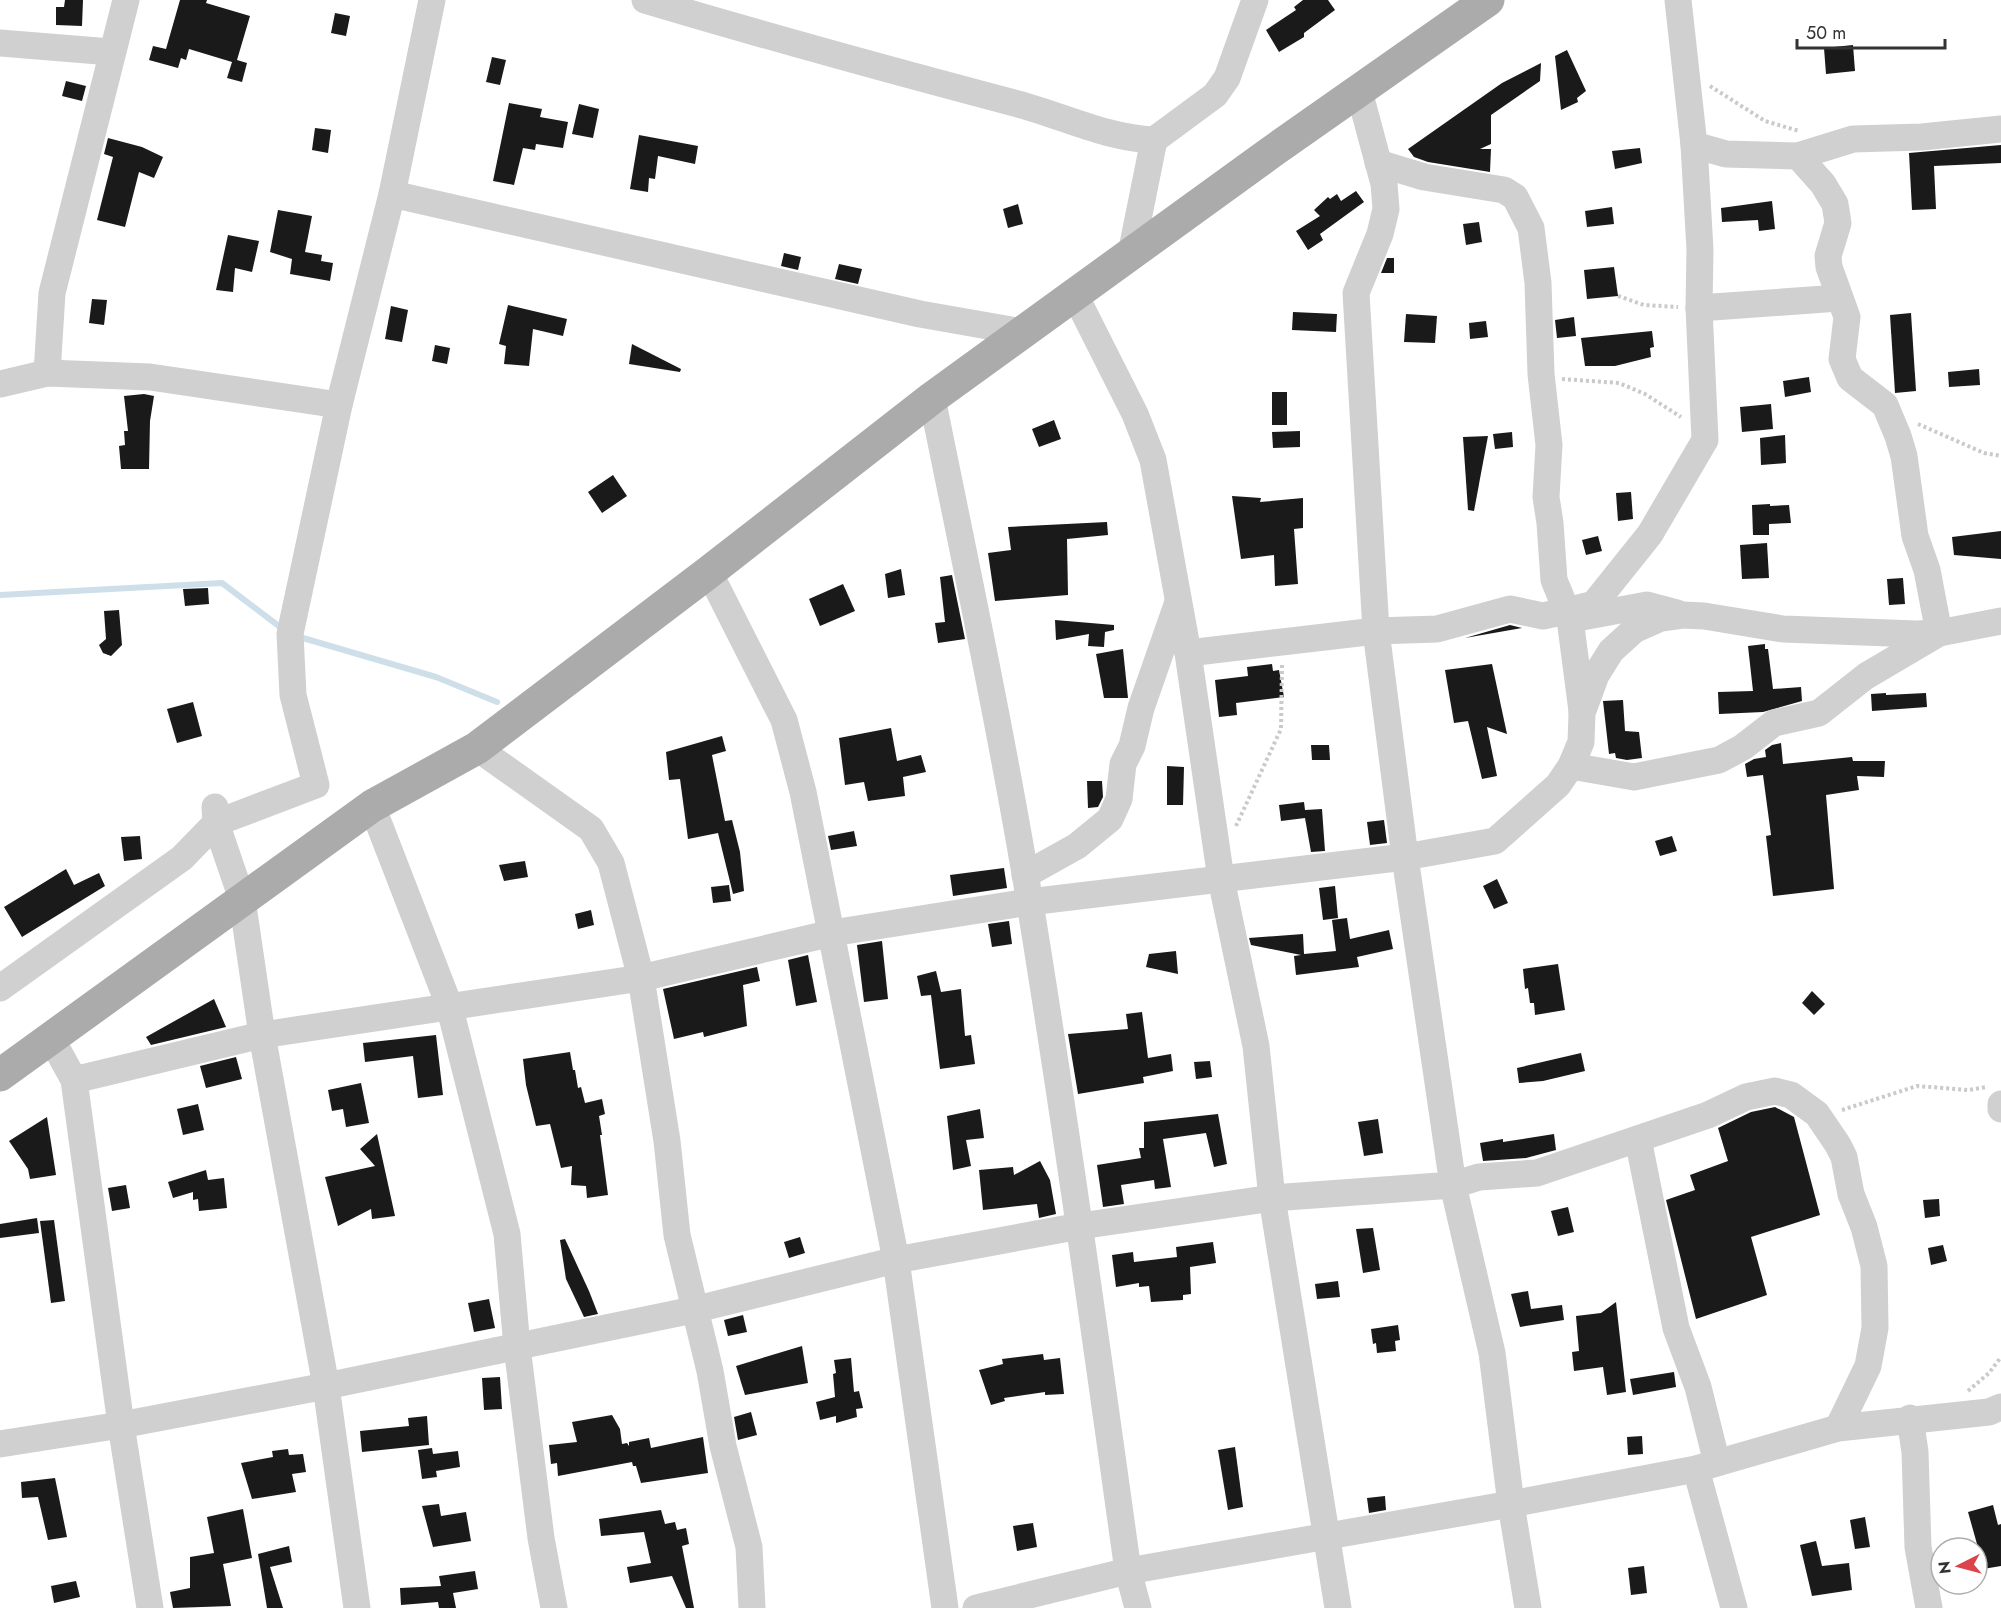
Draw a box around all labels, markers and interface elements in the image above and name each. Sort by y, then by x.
scale bar [1797,12,1946,50]
text: 50 m [1806,20,1846,46]
north arrow [1929,1536,1989,1596]
text: N [1932,1560,1957,1575]

